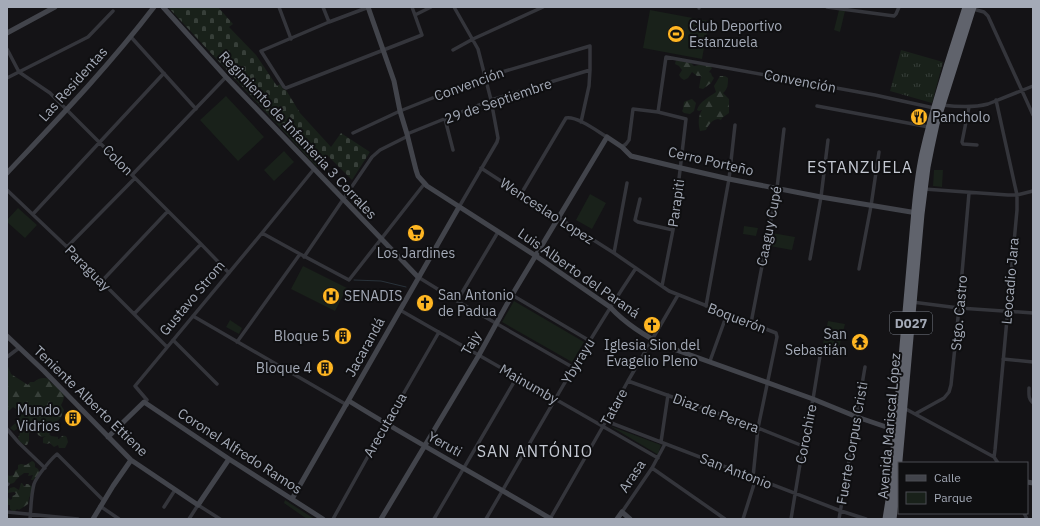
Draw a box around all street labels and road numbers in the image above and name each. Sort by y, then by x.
street label: Las Residentas [35,43,111,125]
street label: Regimiento de Infanteria 3 Corrales [215,47,381,223]
street label: Convención [432,63,506,105]
street label: Convención [762,65,838,97]
street label: 29 de Septiembre [442,74,554,128]
street label: Colon [99,141,137,179]
street label: Cerro Porteño [666,142,756,180]
street label: Wenceslao Lopez [496,174,598,248]
street label: Parapiti [664,178,688,228]
street label: Caaguy Cupé [752,184,786,268]
street label: Luis Alberto del Paraná [514,224,644,322]
street label: Leocadio Jara [997,236,1023,325]
street label: Paraguay [61,241,115,295]
street label: Gustavo Strom [155,257,229,339]
street label: Stgo. Castro [947,274,971,351]
street label: Boquerón [705,299,769,337]
road number: D027 [890,312,932,334]
street label: Jacarandá [341,314,389,380]
street label: Tajy [457,328,485,358]
street label: Ybyrayu [557,335,599,387]
street label: Teniente Alberto Ettiene [30,342,152,461]
street label: Avenida Mariscal López [874,352,904,500]
street label: Mainumby [496,360,562,408]
street label: Fuerte Corpus Cristi [832,380,872,506]
street label: Tatare [597,385,632,429]
street label: Arecutacua [359,389,411,461]
street label: Diaz de Perera [670,389,762,437]
street label: Corochire [791,402,821,466]
street label: Coronel Alfredo Ramos [174,404,306,498]
street label: Yeruti [425,427,465,461]
street label: San Antonio [697,449,775,493]
street label: Arasa [615,456,650,496]

